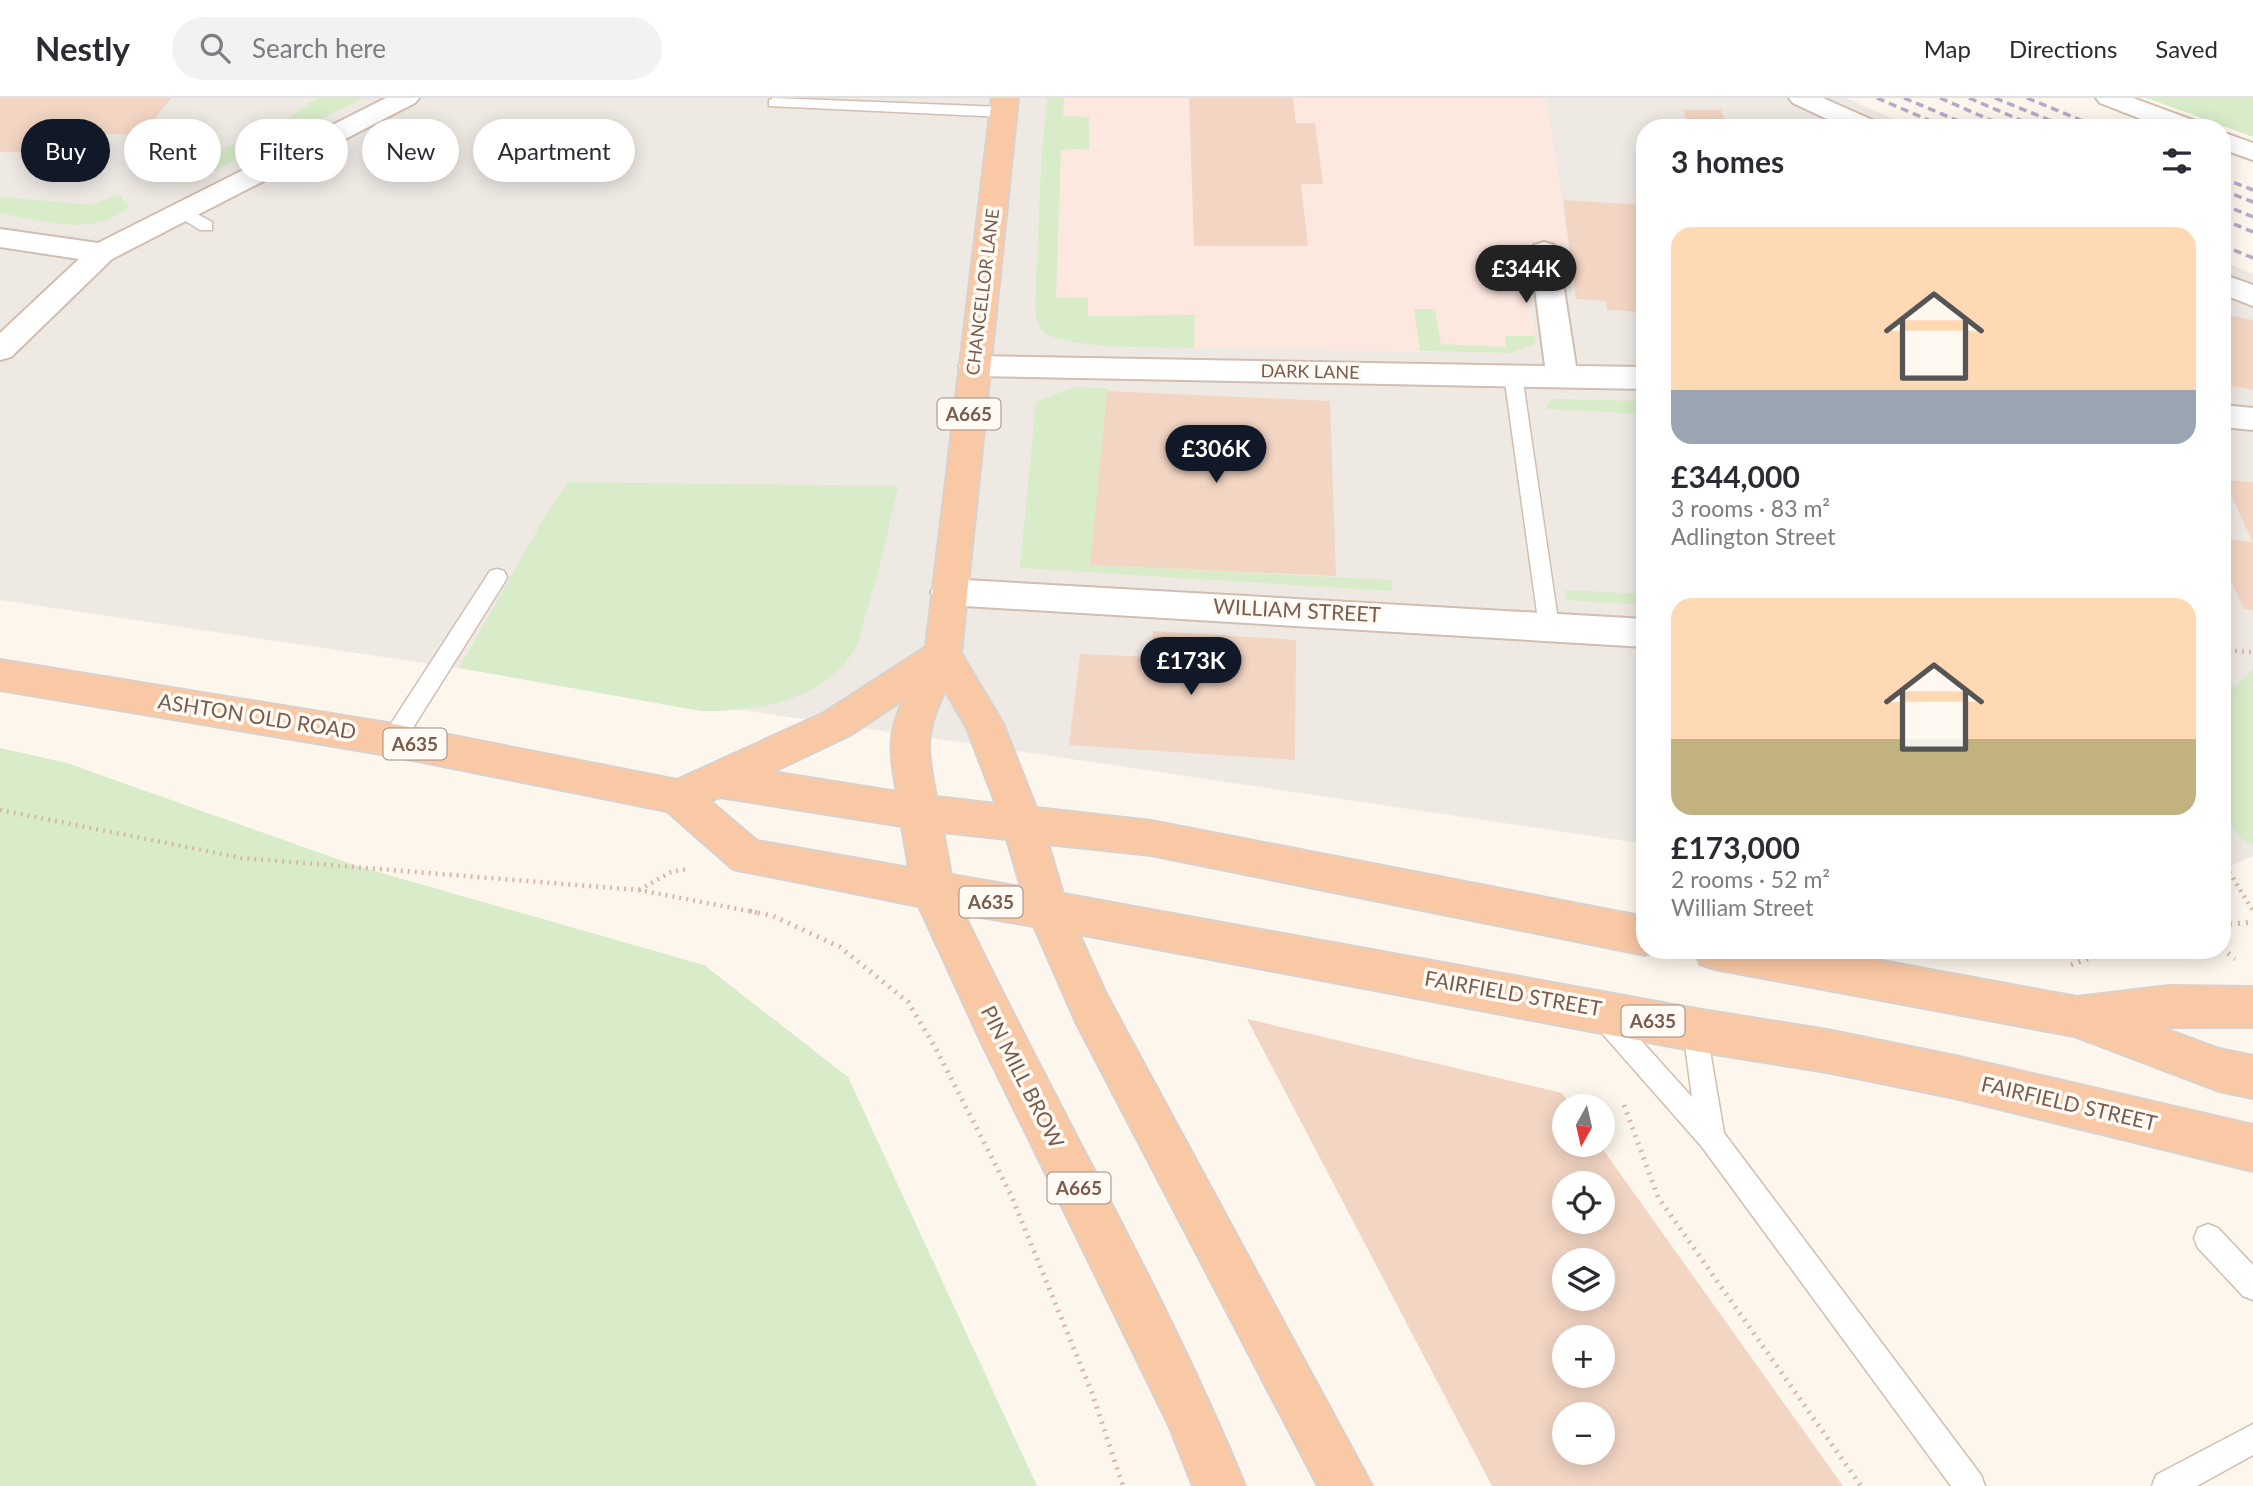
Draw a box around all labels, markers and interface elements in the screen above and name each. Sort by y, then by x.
search box [172,17,662,80]
text: Nestly [35,28,130,68]
icon: search [196,29,234,67]
text: Search here [252,32,386,64]
text: Map [1924,34,1971,63]
text: Directions [2009,34,2117,63]
text: Saved [2155,34,2218,63]
chip: Buy [21,119,110,182]
chip: Rent [124,119,221,182]
chip: Filters [235,119,348,182]
chip: New [362,119,459,182]
chip: Apartment [473,119,635,182]
icon: filters [2158,142,2196,180]
text: 3 homes [1671,143,1784,179]
street label: CHANCELLOR LANE [961,207,1003,377]
pin: £344K [1477,246,1575,305]
text: £344K [1491,254,1561,282]
icon: home [1871,273,1997,399]
street label: DARK LANE [1260,359,1360,383]
road number: A665 [937,398,1000,430]
pin: £306K [1167,426,1265,485]
text: £306K [1181,434,1251,462]
text: £344,000 [1671,458,1800,494]
text: 3 rooms · 83 m² [1671,494,1830,522]
text: Adlington Street [1671,522,1835,550]
street label: WILLIAM STREET [1213,593,1382,626]
pin: £173K [1142,638,1240,697]
icon: home [1871,644,1997,770]
text: £173K [1156,646,1226,674]
street label: ASHTON OLD ROAD [156,688,358,744]
road number: A635 [384,729,446,760]
text: £173,000 [1671,829,1800,865]
text: 2 rooms · 52 m² [1671,865,1830,893]
road number: A635 [960,887,1023,918]
text: William Street [1671,893,1813,921]
street label: FAIRFIELD STREET [1423,965,1604,1021]
street label: PIN MILL BROW [977,1001,1070,1152]
road number: A635 [1622,1006,1684,1037]
street label: FAIRFIELD STREET [1979,1070,2160,1135]
north arrow [1552,1094,1615,1157]
map controls [1552,1094,1615,1465]
button: locate [1552,1171,1615,1234]
road number: A665 [1048,1172,1110,1204]
button: layers [1552,1248,1615,1311]
button: + [1552,1325,1615,1388]
button: − [1552,1402,1615,1465]

